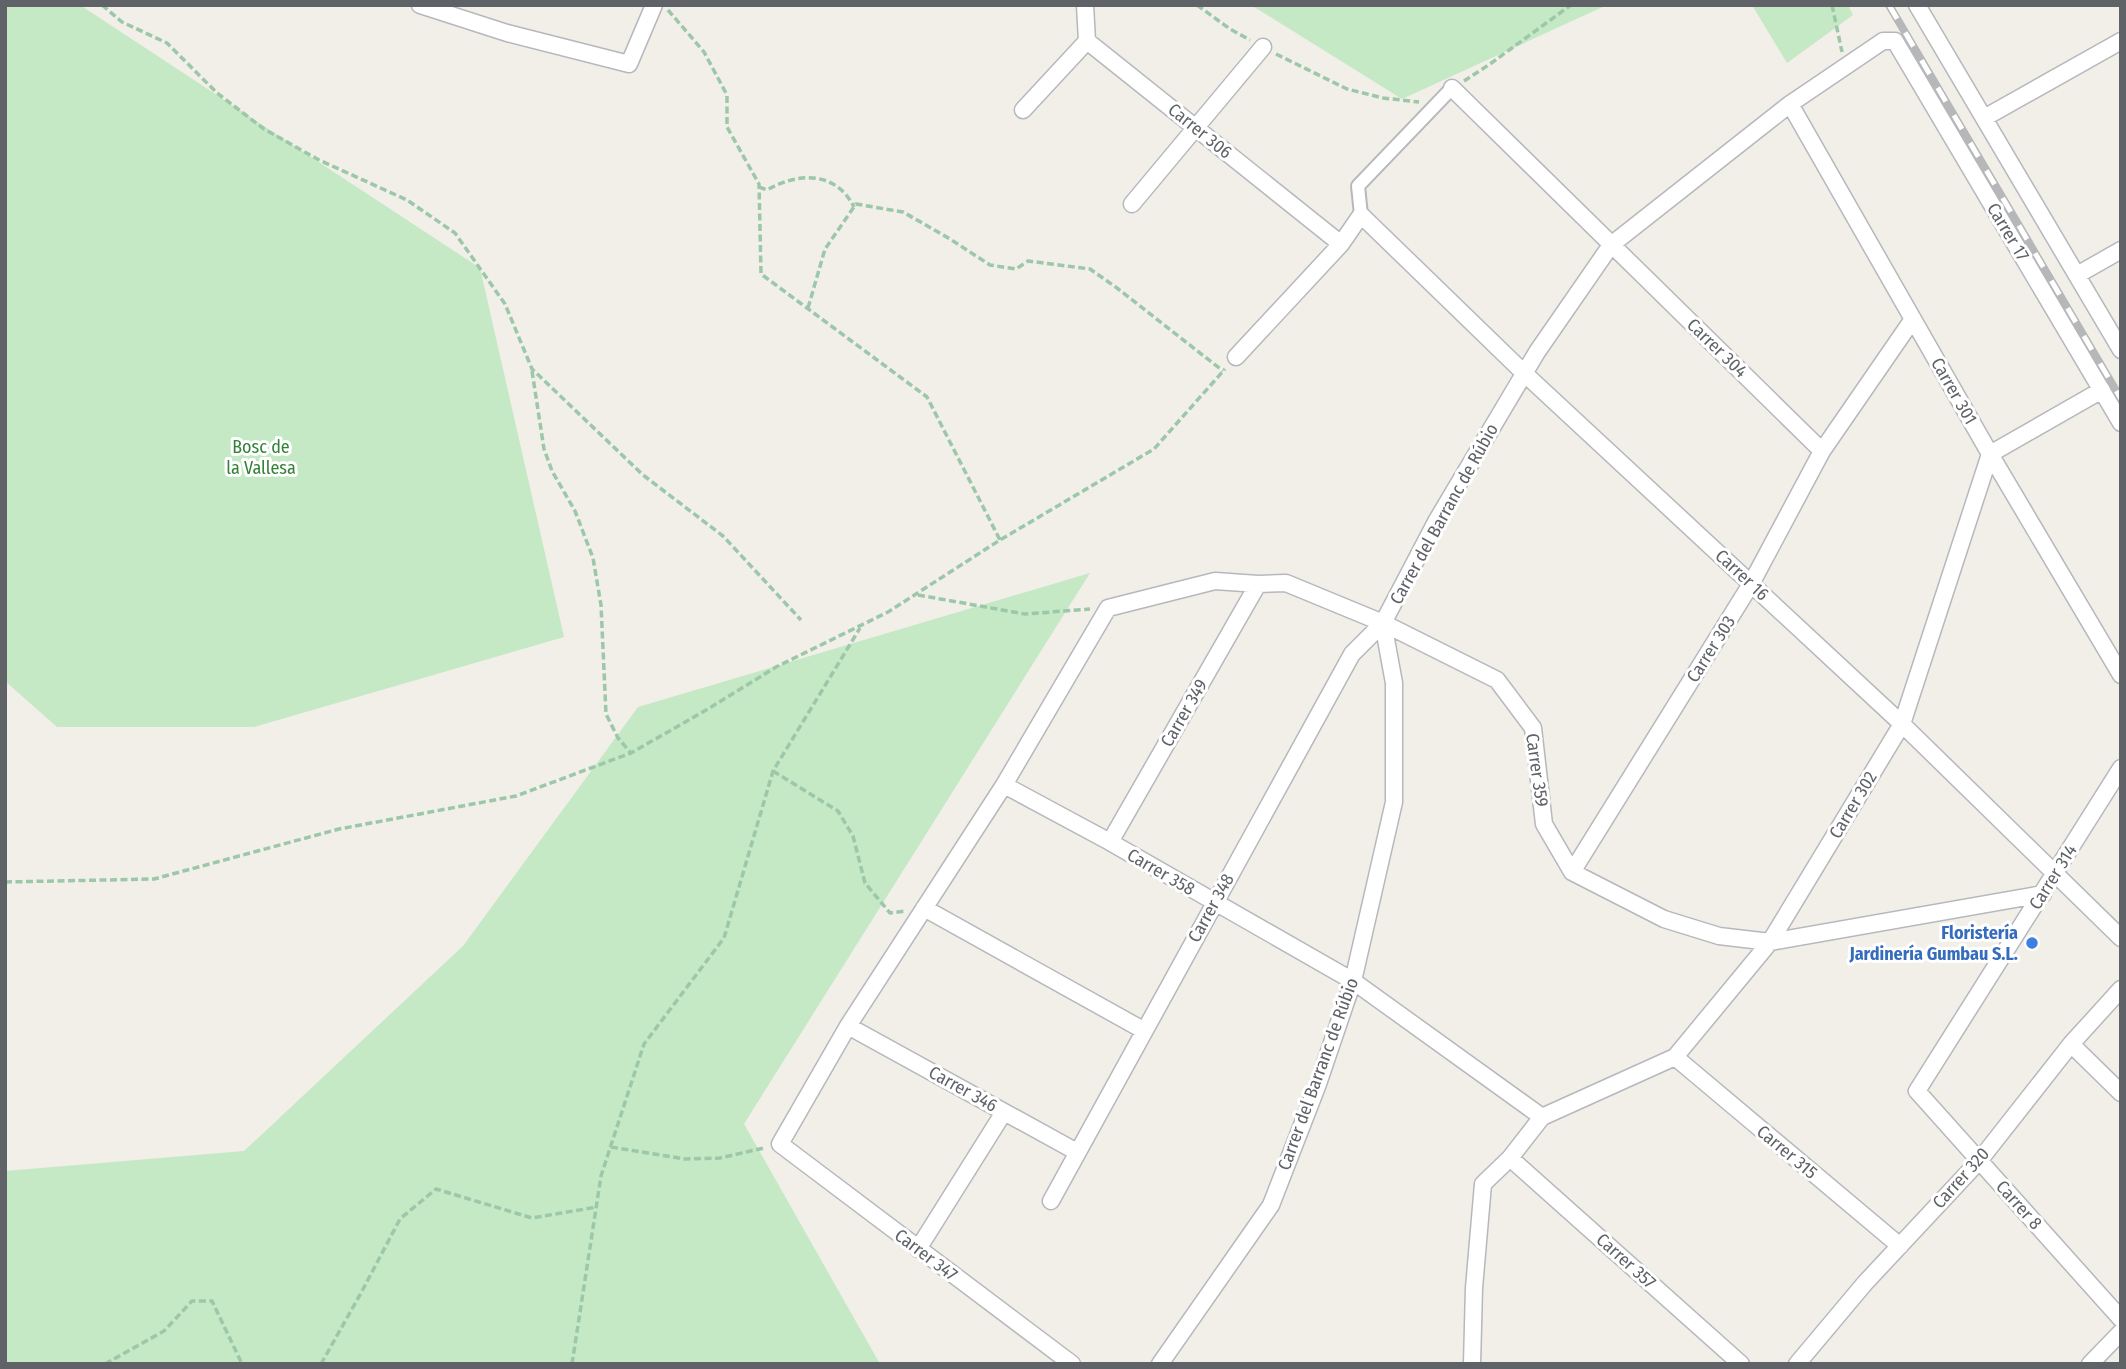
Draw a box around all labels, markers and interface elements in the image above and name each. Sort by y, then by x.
street label: Carrer 306 [1164,99,1236,163]
street label: Carrer 17 [1982,199,2034,265]
street label: Carrer 304 [1682,314,1752,382]
street label: Carrer 301 [1926,354,1982,428]
street label: Carrer del Barranc de Rúbio [1385,420,1503,608]
park label: Bosc de la Vallesa [226,436,296,479]
street label: Carrer 16 [1711,545,1773,605]
street label: Carrer 303 [1682,612,1740,686]
street label: Carrer 349 [1156,675,1212,751]
street label: Carrer 359 [1521,732,1553,808]
street label: Carrer 302 [1824,767,1882,843]
street label: Carrer 314 [2024,840,2082,914]
street label: Carrer 358 [1123,844,1199,900]
street label: Carrer 348 [1183,870,1239,946]
place label: Floristería Jardinería Gumbau S.L. [1848,922,2018,965]
marker: Floristería Jardinería Gumbau S.L. [2024,935,2040,951]
street label: Carrer del Barranc de Rúbio [1273,975,1363,1173]
street label: Carrer 346 [925,1061,1001,1117]
street label: Carrer 315 [1752,1120,1822,1184]
street label: Carrer 320 [1928,1143,1994,1213]
street label: Carrer 8 [1991,1176,2047,1234]
street label: Carrer 347 [890,1224,962,1286]
street label: Carrer 357 [1592,1229,1660,1293]

